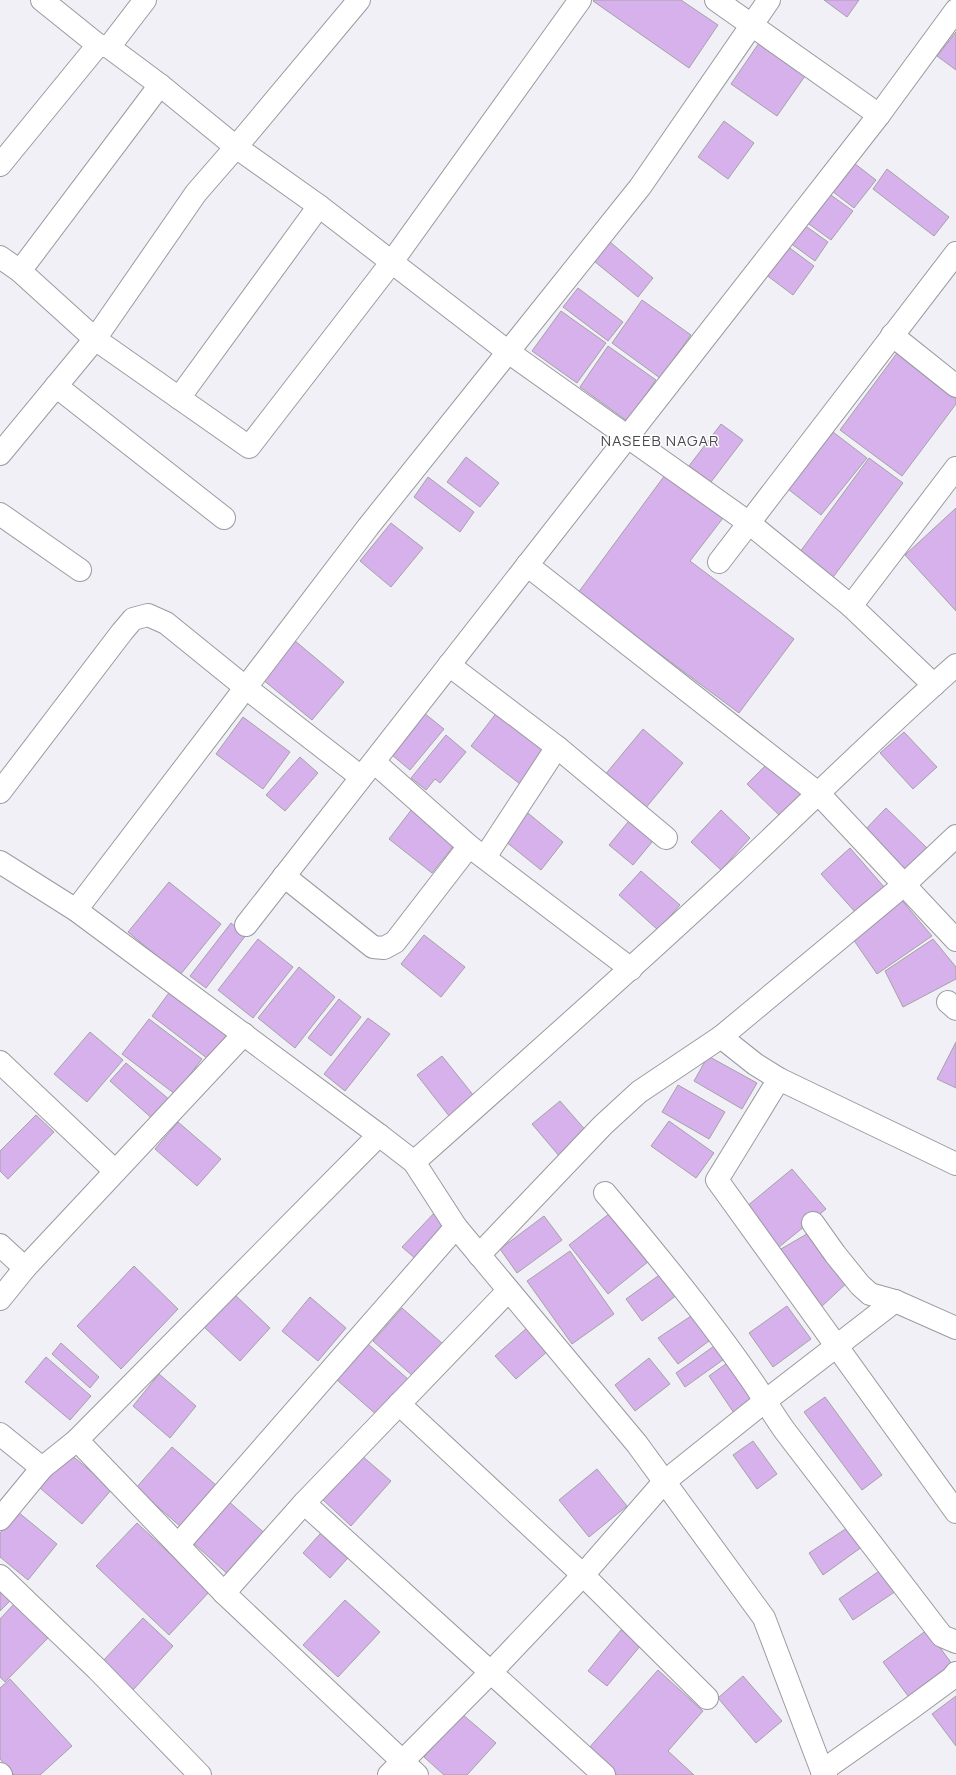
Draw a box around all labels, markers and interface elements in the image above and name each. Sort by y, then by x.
district label: NASEEB NAGAR [601,430,719,451]

